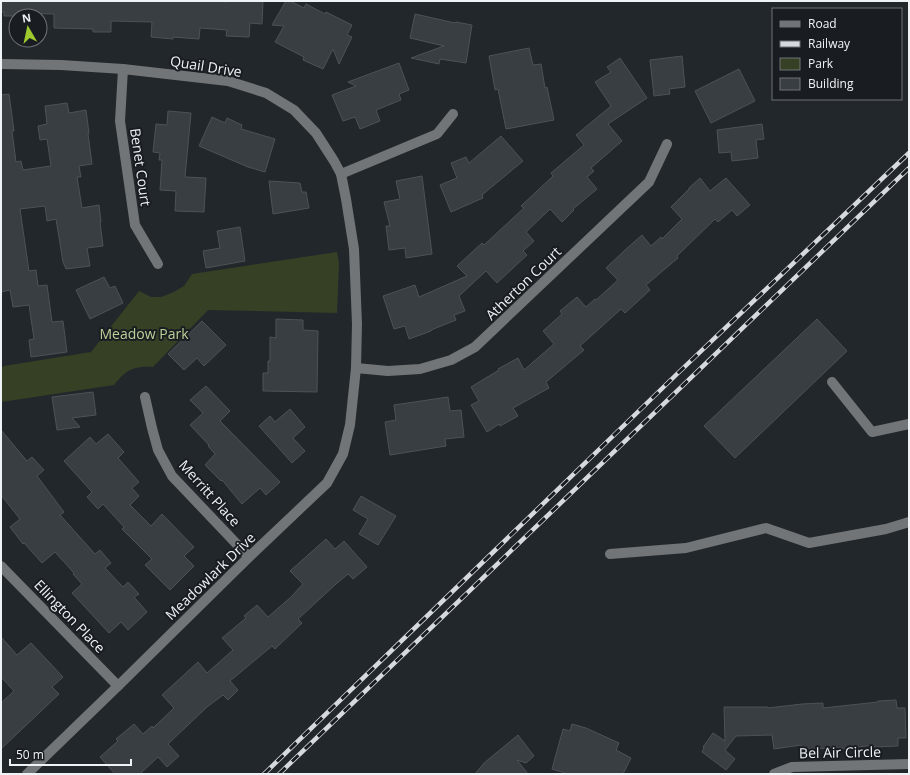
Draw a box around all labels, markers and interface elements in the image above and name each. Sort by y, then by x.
north arrow [8,8,48,48]
legend [772,8,902,100]
text: N [21,10,32,26]
text: Road [808,15,837,32]
text: Railway [808,35,851,52]
street label: Quail Drive [169,51,243,81]
text: Park [808,55,834,72]
text: Building [808,75,854,92]
street label: Benet Court [126,127,156,207]
street label: Atherton Court [481,242,565,324]
park label: Meadow Park [100,324,189,343]
street label: Merritt Place [175,456,245,530]
street label: Meadowlark Drive [161,528,259,624]
street label: Ellington Place [30,575,110,657]
scale bar [10,741,131,767]
street label: Bel Air Circle [799,742,881,762]
text: 50 m [16,746,44,763]

